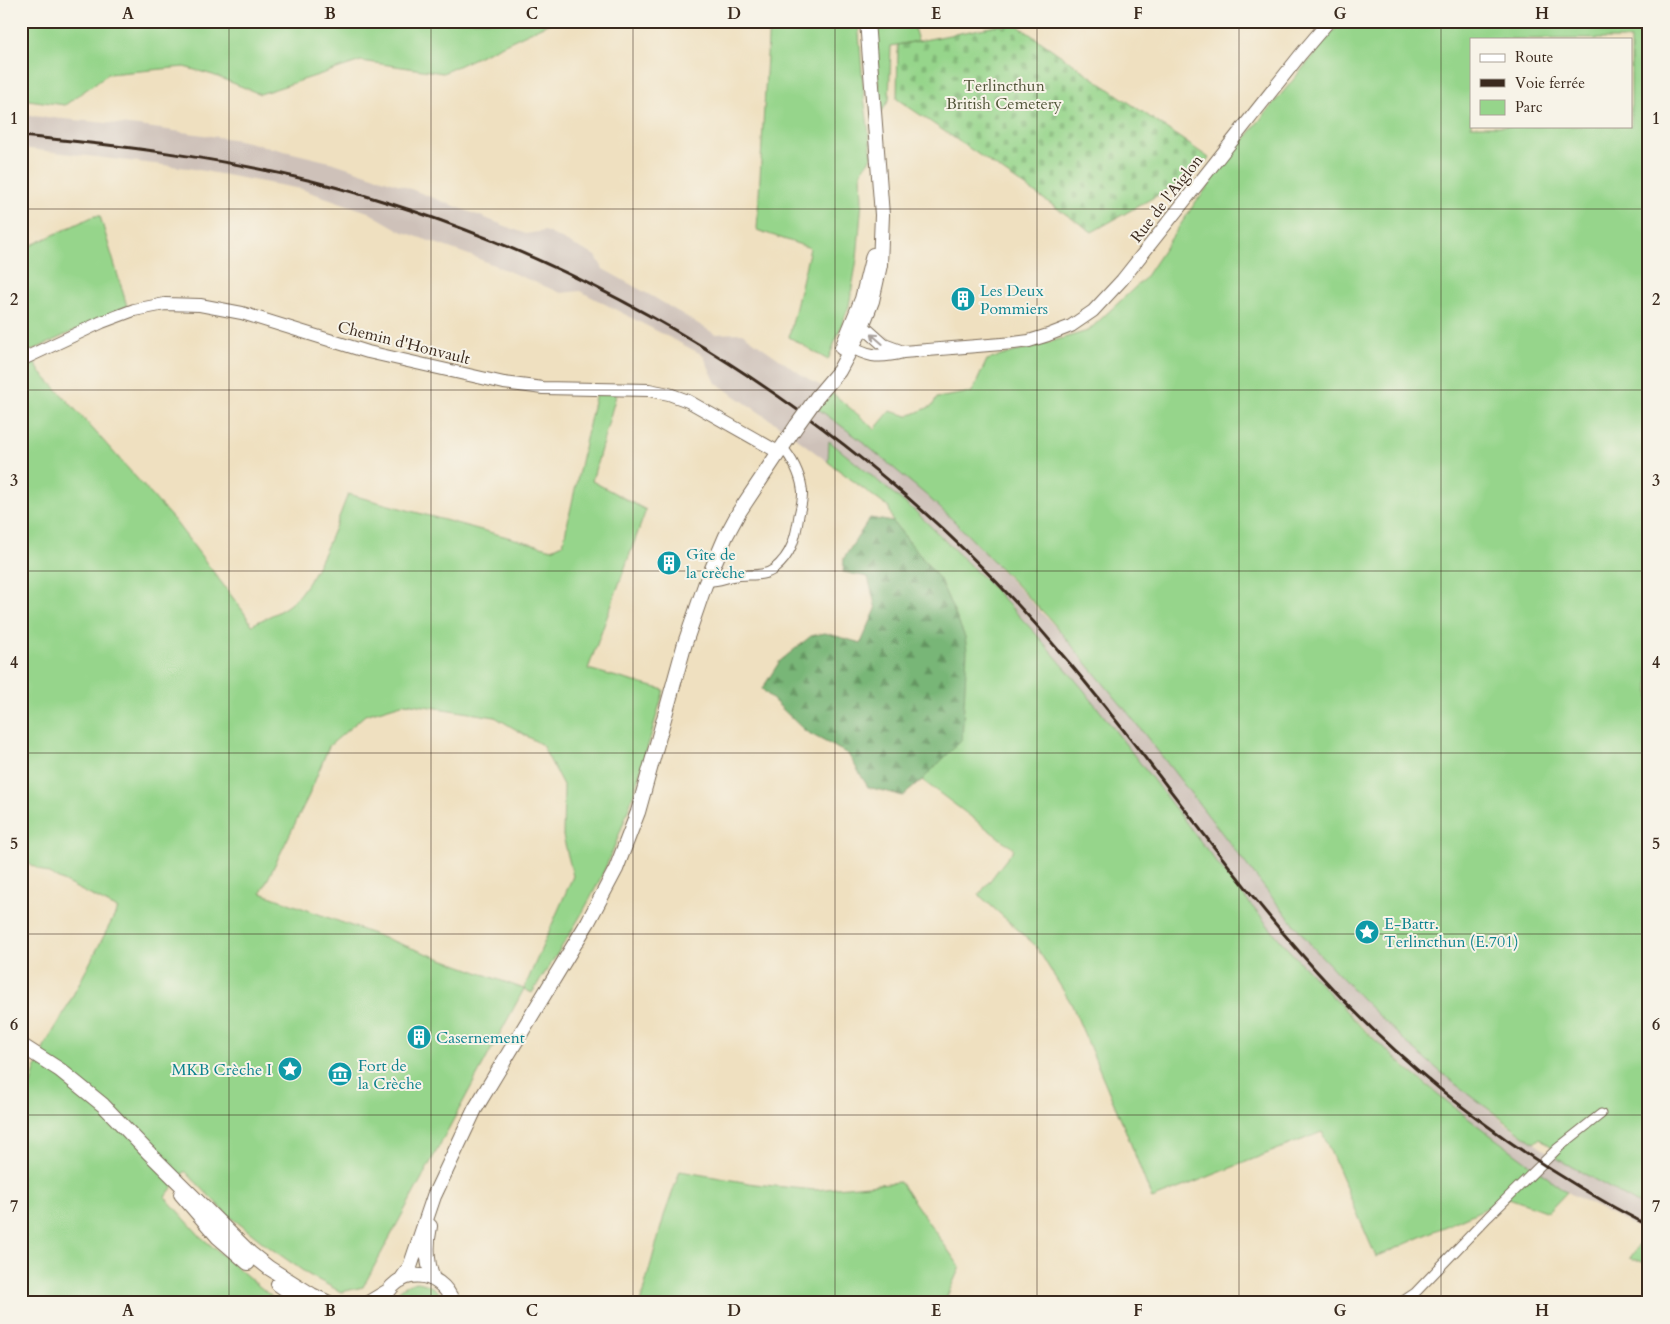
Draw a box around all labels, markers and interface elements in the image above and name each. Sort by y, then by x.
text: A [122,3,134,25]
text: B [324,3,336,25]
text: C [526,3,538,25]
text: D [727,3,741,25]
text: E [931,3,941,25]
text: F [1133,3,1143,25]
text: G [1333,3,1347,25]
text: H [1535,3,1549,25]
legend [1470,38,1632,128]
text: Route [1515,47,1553,67]
text: Voie ferrée [1515,73,1585,93]
park label: Terlincthun British Cemetery [946,75,1063,115]
text: Parc [1515,97,1543,117]
text: 1 [10,108,18,130]
text: 1 [1652,108,1660,130]
street label: Rue de l'Aiglon [1126,150,1208,247]
place label: Les Deux Pommiers [980,280,1048,320]
building icon: Les Deux Pommiers [950,286,976,312]
text: 2 [10,289,18,311]
text: 2 [1652,289,1660,311]
street label: Chemin d'Honvault [335,316,472,370]
one-way arrow [871,333,884,345]
text: 3 [10,470,18,492]
text: 3 [1652,470,1660,492]
place label: Gîte de la crèche [686,544,745,584]
building icon: Gîte de la crèche [656,550,682,576]
text: 4 [10,652,18,674]
text: 4 [1652,652,1660,674]
text: 5 [10,833,18,855]
text: 5 [1652,833,1660,855]
place label: E-Battr. Terlincthun (E.701) [1384,913,1518,953]
place icon: E-Battr. Terlincthun (E.701) [1354,919,1380,945]
text: 6 [10,1014,18,1036]
text: 6 [1652,1014,1660,1036]
building icon: Casernement [406,1024,432,1050]
place label: Casernement [436,1027,525,1049]
place label: Fort de la Crèche [358,1055,422,1095]
place icon: MKB Crèche I [277,1056,303,1082]
place label: MKB Crèche I [171,1059,272,1081]
museum icon: Fort de la Crèche [327,1061,353,1087]
text: 7 [10,1196,18,1218]
text: 7 [1652,1196,1660,1218]
text: A [122,1300,134,1322]
text: B [324,1300,336,1322]
text: C [526,1300,538,1322]
text: D [727,1300,741,1322]
text: E [931,1300,941,1322]
text: F [1133,1300,1143,1322]
text: G [1333,1300,1347,1322]
text: H [1535,1300,1549,1322]

